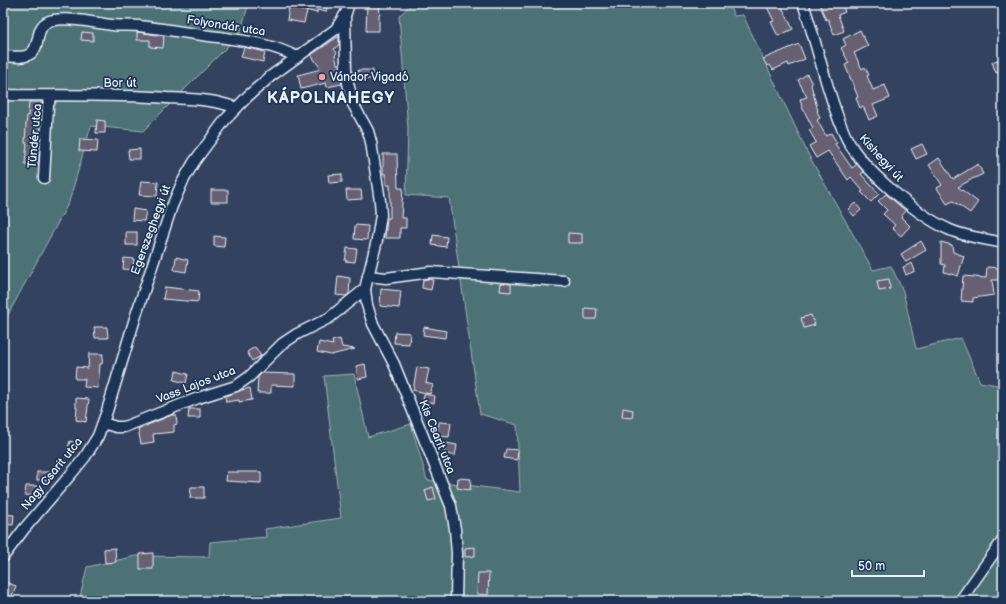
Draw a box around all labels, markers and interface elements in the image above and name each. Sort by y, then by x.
street label: Folyondár utca [186,12,267,40]
place label: Vándor Vigadó [330,70,409,85]
marker: Vándor Vigadó [317,72,327,82]
street label: Bor út [104,76,137,91]
district label: KÁPOLNAHEGY [267,86,395,108]
street label: Tündér utca [25,103,45,169]
street label: Kishegyi út [856,131,906,185]
street label: Egerszeghegyi út [128,183,174,277]
street label: Vass Lajos utca [154,363,238,407]
street label: Kis Csarit utca [415,398,459,476]
street label: Nagy Csarit utca [18,434,86,513]
scale bar [852,552,924,578]
text: 50 m [858,559,885,574]

